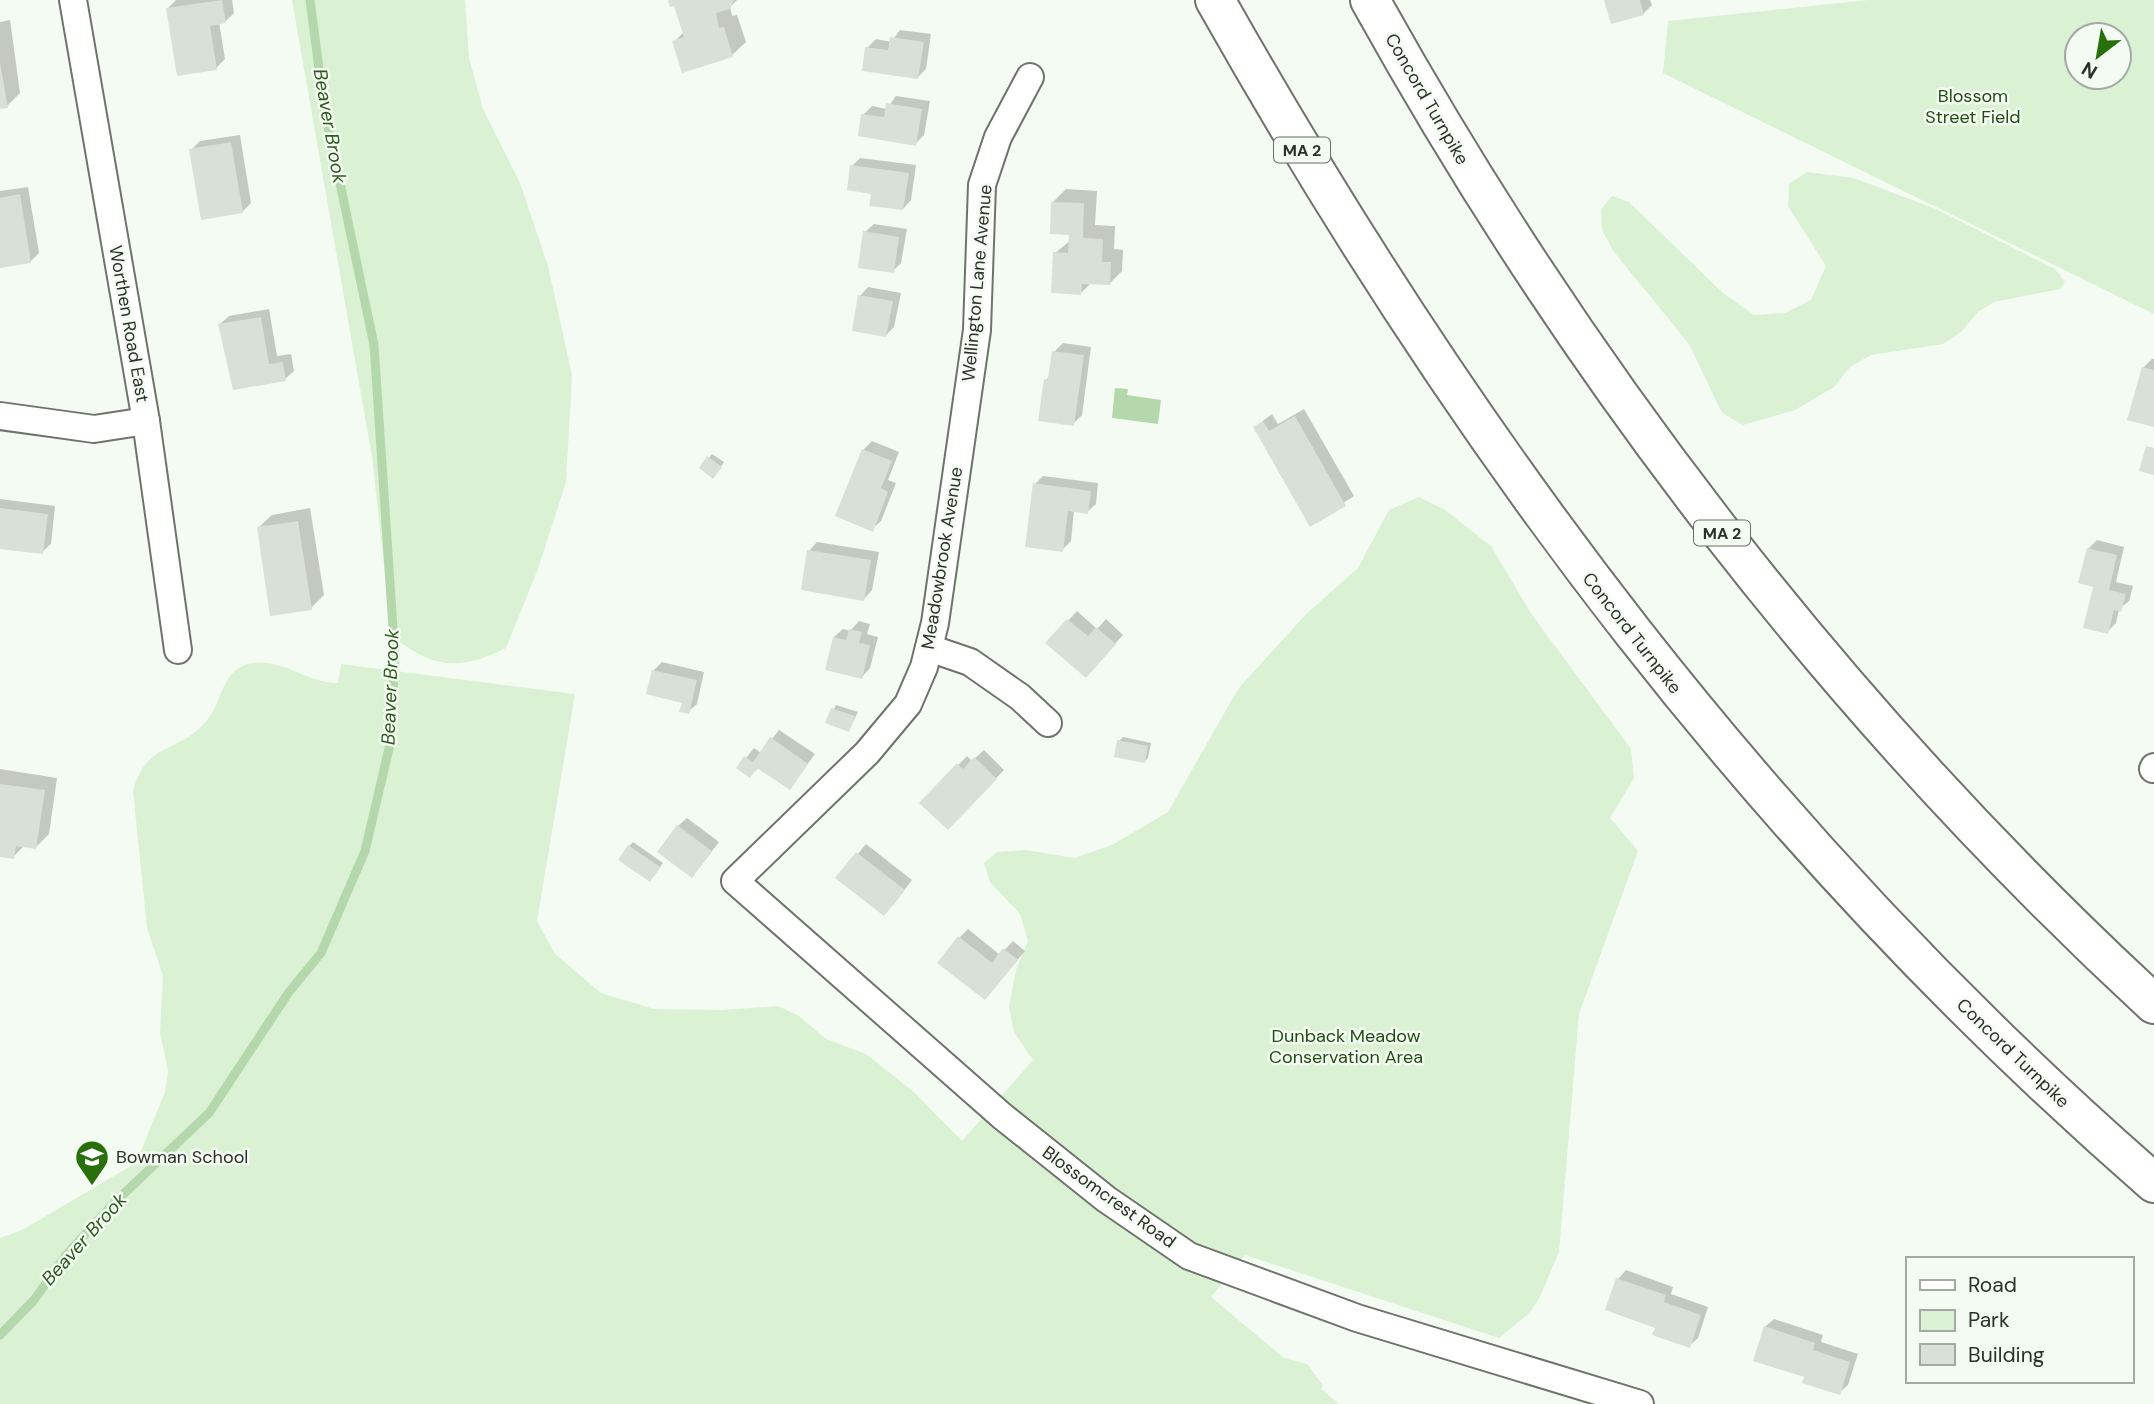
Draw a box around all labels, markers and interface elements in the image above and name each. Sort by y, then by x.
north arrow [2063,21,2133,91]
street label: Concord Turnpike [1380,29,1474,169]
text: N [2077,56,2102,84]
water label: Beaver Brook [308,67,352,186]
park label: Blossom Street Field [1925,84,2021,129]
road number: MA 2 [1274,138,1330,162]
street label: Wellington Lane Avenue [956,183,998,383]
street label: Worthen Road East [103,244,155,404]
street label: Meadowbrook Avenue [916,465,968,651]
road number: MA 2 [1694,520,1750,546]
street label: Concord Turnpike [1577,567,1687,699]
water label: Beaver Brook [375,628,405,745]
street label: Concord Turnpike [1951,993,2075,1113]
park label: Dunback Meadow Conservation Area [1269,1024,1423,1069]
school or university icon: Bowman School [73,1138,111,1187]
street label: Blossomcrest Road [1037,1140,1181,1254]
place label: Bowman School [116,1145,248,1169]
water label: Beaver Brook [36,1187,132,1290]
legend [1906,1257,2133,1383]
text: Road [1968,1271,2017,1299]
text: Park [1968,1306,2010,1334]
text: Building [1968,1341,2045,1369]

